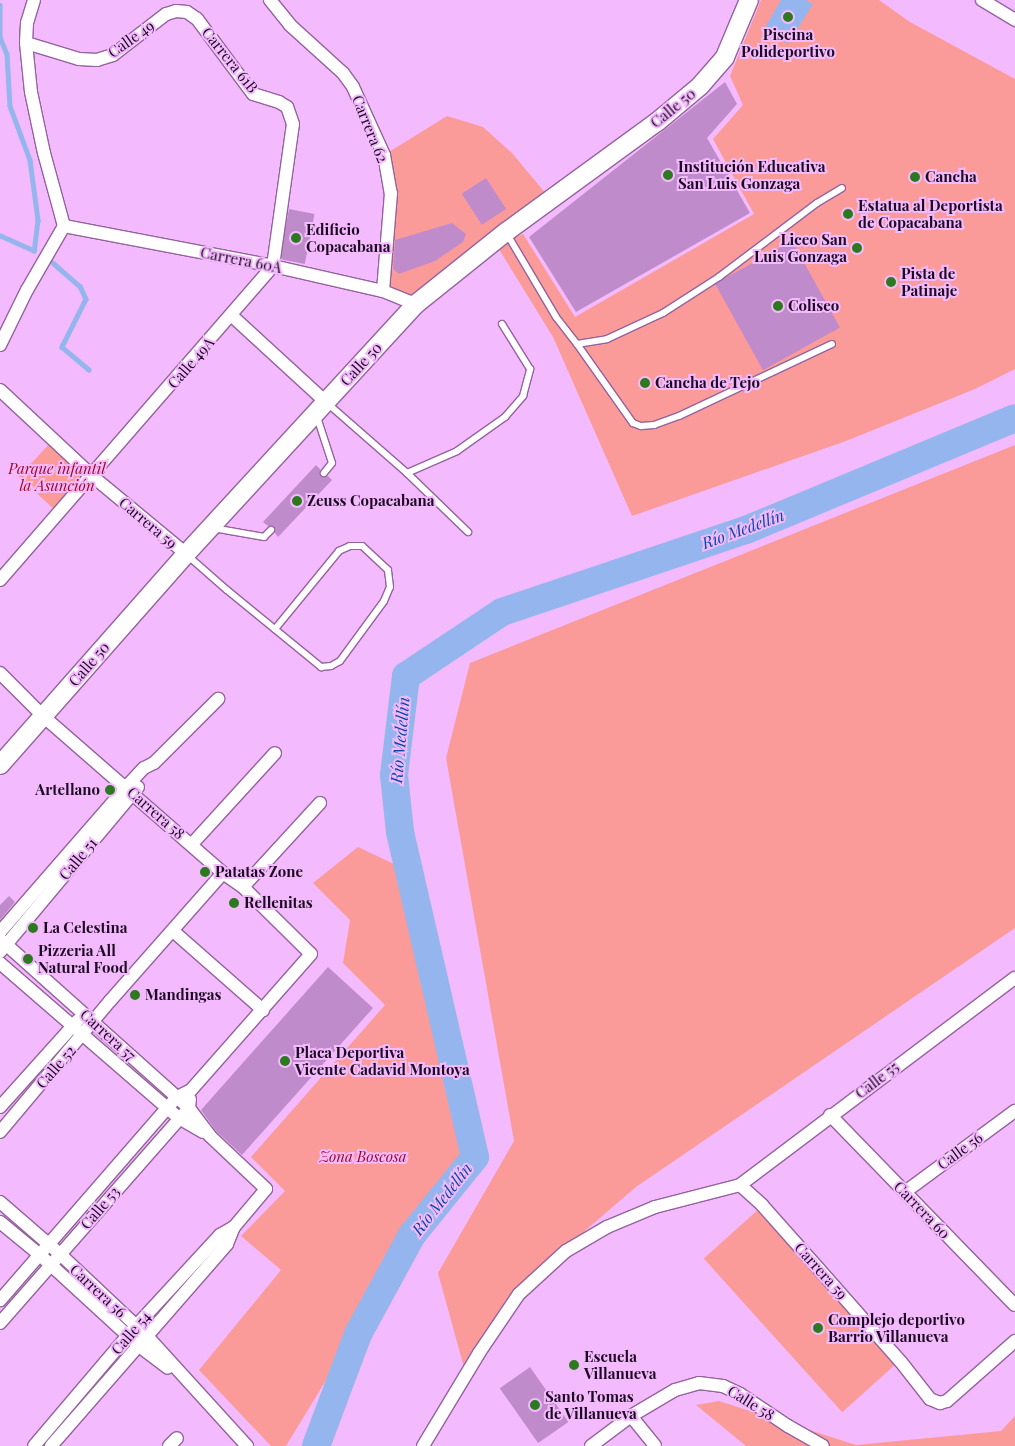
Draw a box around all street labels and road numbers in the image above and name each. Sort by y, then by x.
street label: Calle 49 [104,17,158,61]
street label: Carrera 61B [198,24,262,96]
street label: Calle 50 [647,84,699,132]
street label: Carrera 62 [348,93,392,165]
street label: Carrera 60A [199,243,283,277]
street label: Calle 49A [164,334,218,392]
street label: Calle 50 [336,339,386,389]
street label: Carrera 59 [115,494,181,552]
street label: Calle 50 [65,638,113,690]
street label: Carrera 58 [124,783,188,843]
street label: Calle 51 [55,834,101,884]
street label: Carrera 57 [76,1005,140,1065]
street label: Calle 52 [32,1042,80,1092]
street label: Calle 55 [852,1058,902,1102]
street label: Calle 56 [934,1129,986,1173]
street label: Carrera 60 [890,1177,954,1243]
street label: Calle 53 [77,1183,123,1233]
street label: Carrera 59 [791,1239,851,1303]
street label: Carrera 56 [66,1260,130,1322]
street label: Calle 54 [107,1308,155,1358]
street label: Calle 58 [724,1382,778,1424]

